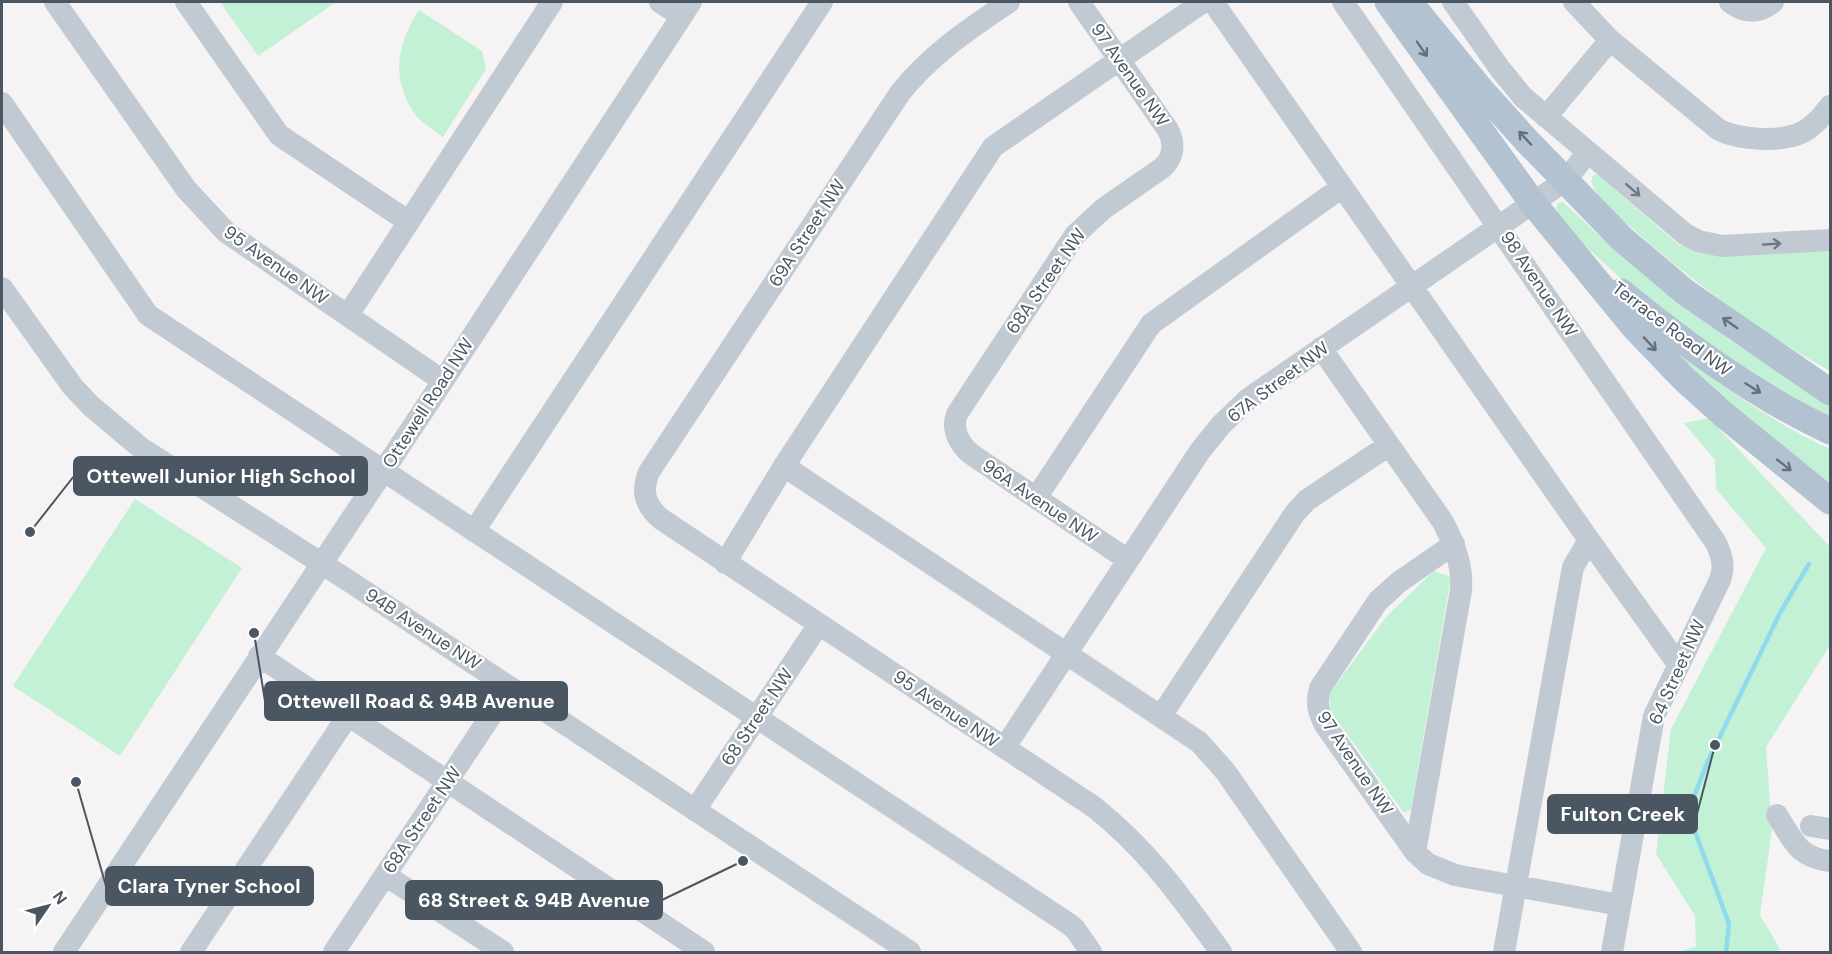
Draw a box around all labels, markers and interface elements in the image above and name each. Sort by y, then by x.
street label: 97 Avenue NW [1085,19,1175,131]
one-way arrow [1416,41,1428,57]
one-way arrow [1518,131,1532,146]
street label: 69A Street NW [763,175,851,291]
one-way arrow [1625,183,1641,196]
street label: 95 Avenue NW [219,220,333,310]
street label: 68A Street NW [1001,223,1091,339]
street label: 98 Avenue NW [1495,226,1583,342]
one-way arrow [1762,238,1782,249]
street label: Terrace Road NW [1607,276,1737,382]
one-way arrow [1723,317,1739,329]
street label: Ottewell Road NW [377,333,479,473]
street label: 67A Street NW [1222,336,1334,428]
one-way arrow [1643,336,1658,351]
one-way arrow [1744,382,1761,394]
street label: 96A Avenue NW [978,453,1102,549]
callout: Ottewell Junior High School [74,457,367,495]
one-way arrow [1776,459,1792,471]
text: Ottewell Junior High School [87,463,355,489]
street label: 94B Avenue NW [360,583,486,675]
street label: 64 Street NW [1643,616,1711,728]
street label: 68 Street NW [716,664,798,770]
street label: 95 Avenue NW [888,665,1004,753]
callout: Ottewell Road & 94B Avenue [265,682,567,720]
text: Ottewell Road & 94B Avenue [277,688,555,714]
street label: 97 Avenue NW [1311,706,1399,820]
street label: 68A Street NW [377,762,467,878]
callout: Fulton Creek [1548,795,1697,833]
text: Fulton Creek [1561,801,1686,827]
callout: Clara Tyner School [106,867,313,905]
text: Clara Tyner School [117,873,301,899]
north arrow [18,876,78,936]
callout: 68 Street & 94B Avenue [406,881,662,919]
text: N [48,887,72,908]
text: 68 Street & 94B Avenue [418,887,650,913]

